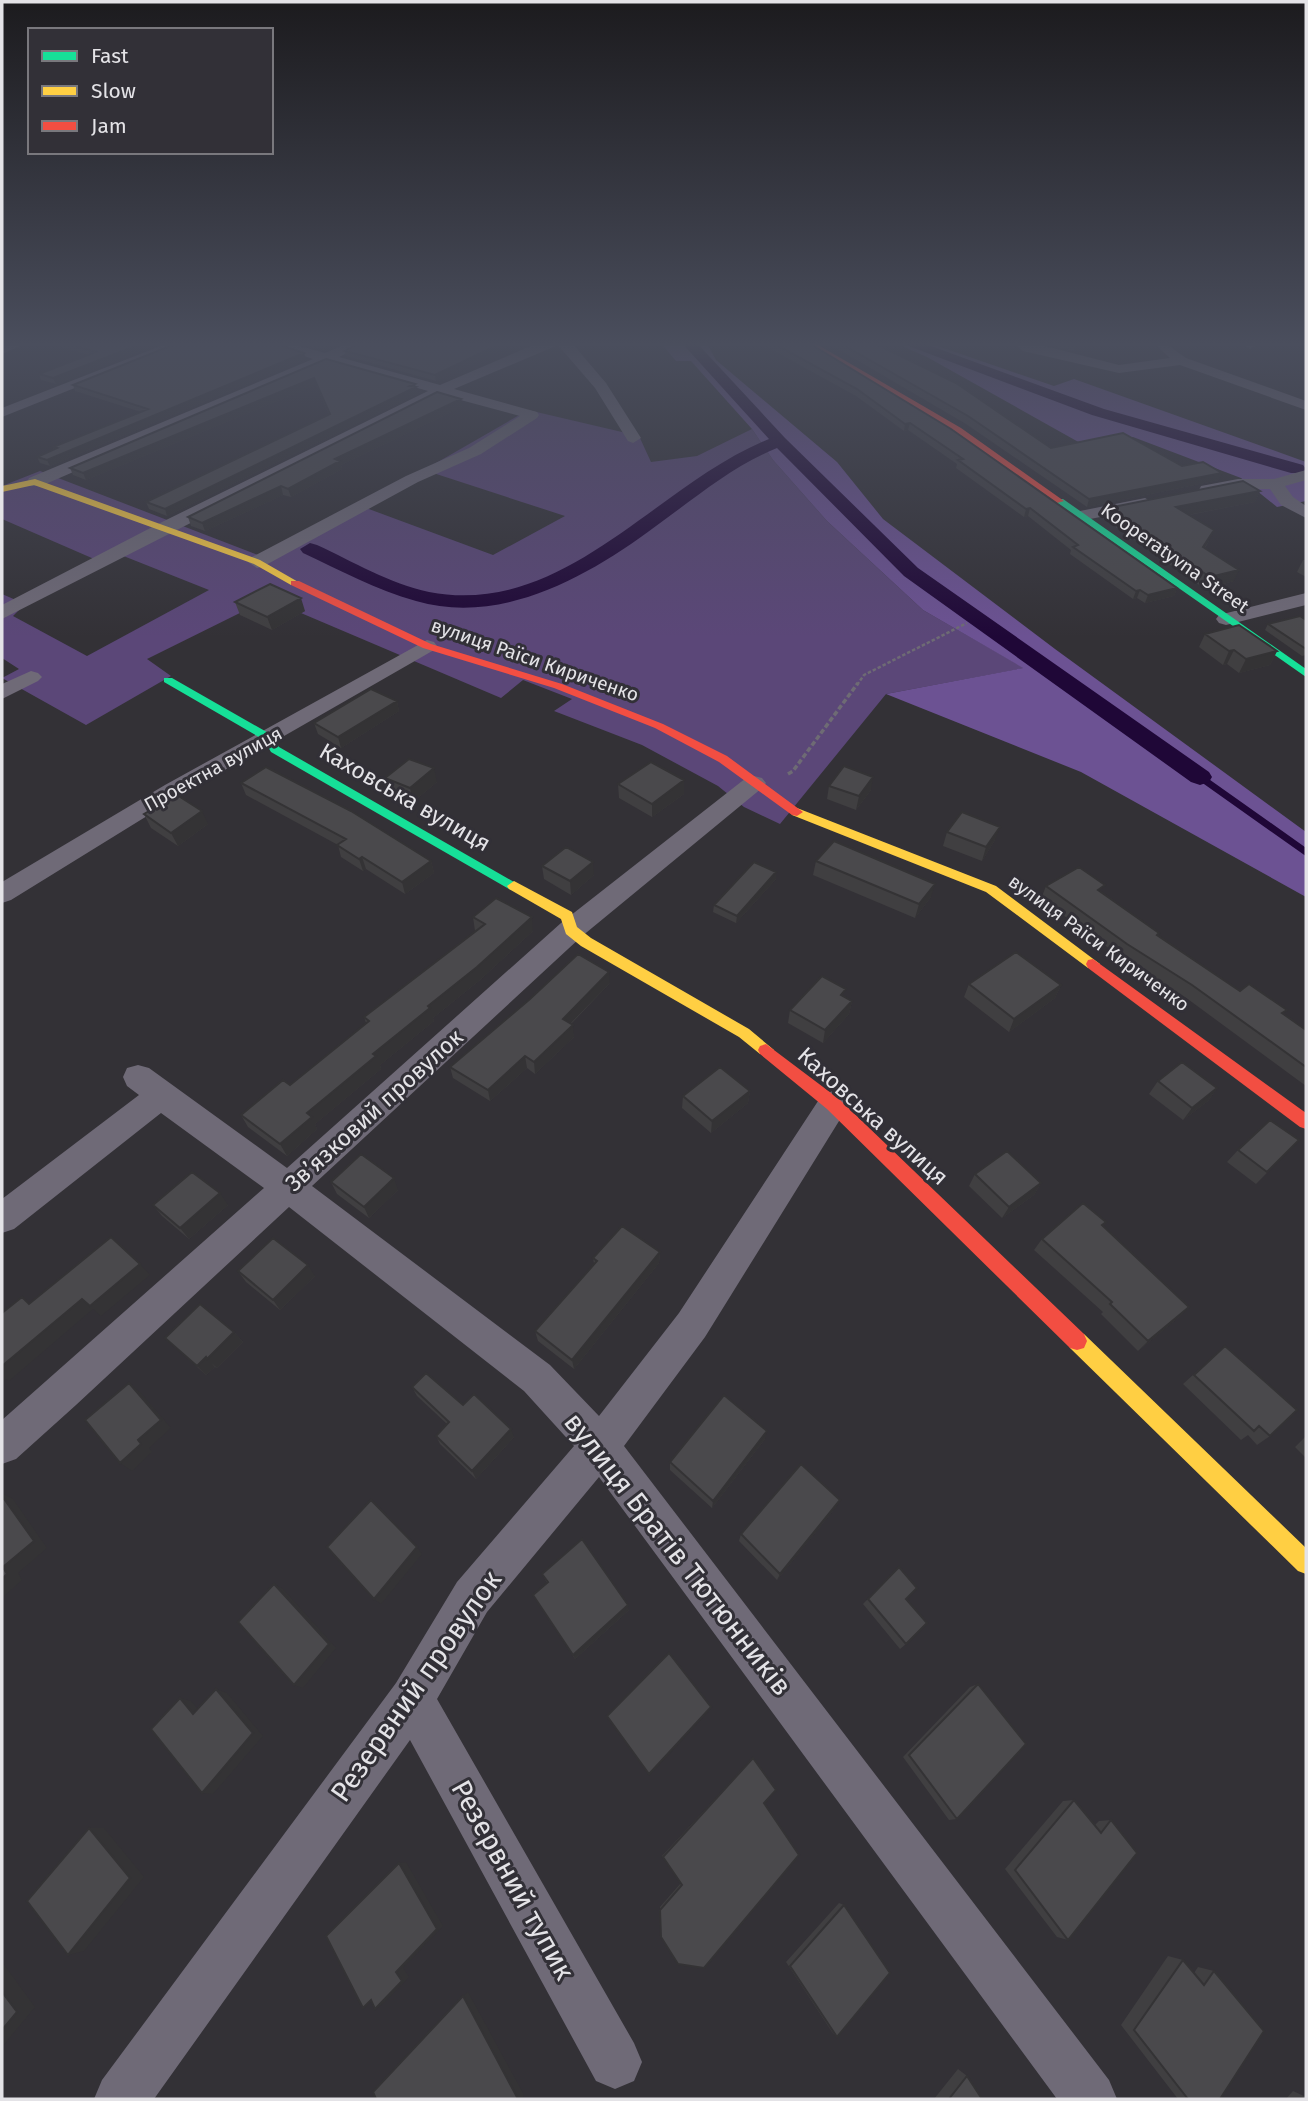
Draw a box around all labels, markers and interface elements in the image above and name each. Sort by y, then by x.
legend [28,28,273,154]
text: Fast [91,43,129,69]
text: Slow [91,78,136,104]
text: Jam [91,113,127,139]
street label: Kooperatyvna Street [1097,498,1253,618]
street label: вулиця Раїси Кириченко [428,614,642,706]
street label: Проектна вулиця [140,722,286,816]
street label: Каховська вулиця [314,737,496,857]
street label: вулиця Раїси Кириченко [1004,870,1194,1016]
street label: Звʼязковий провулок [279,1023,469,1197]
street label: Каховська вулиця [792,1041,954,1191]
street label: вулиця Братів Тютюнників [557,1406,799,1702]
street label: Резервний провулок [324,1564,509,1808]
street label: Резервний тупик [444,1774,582,1986]

